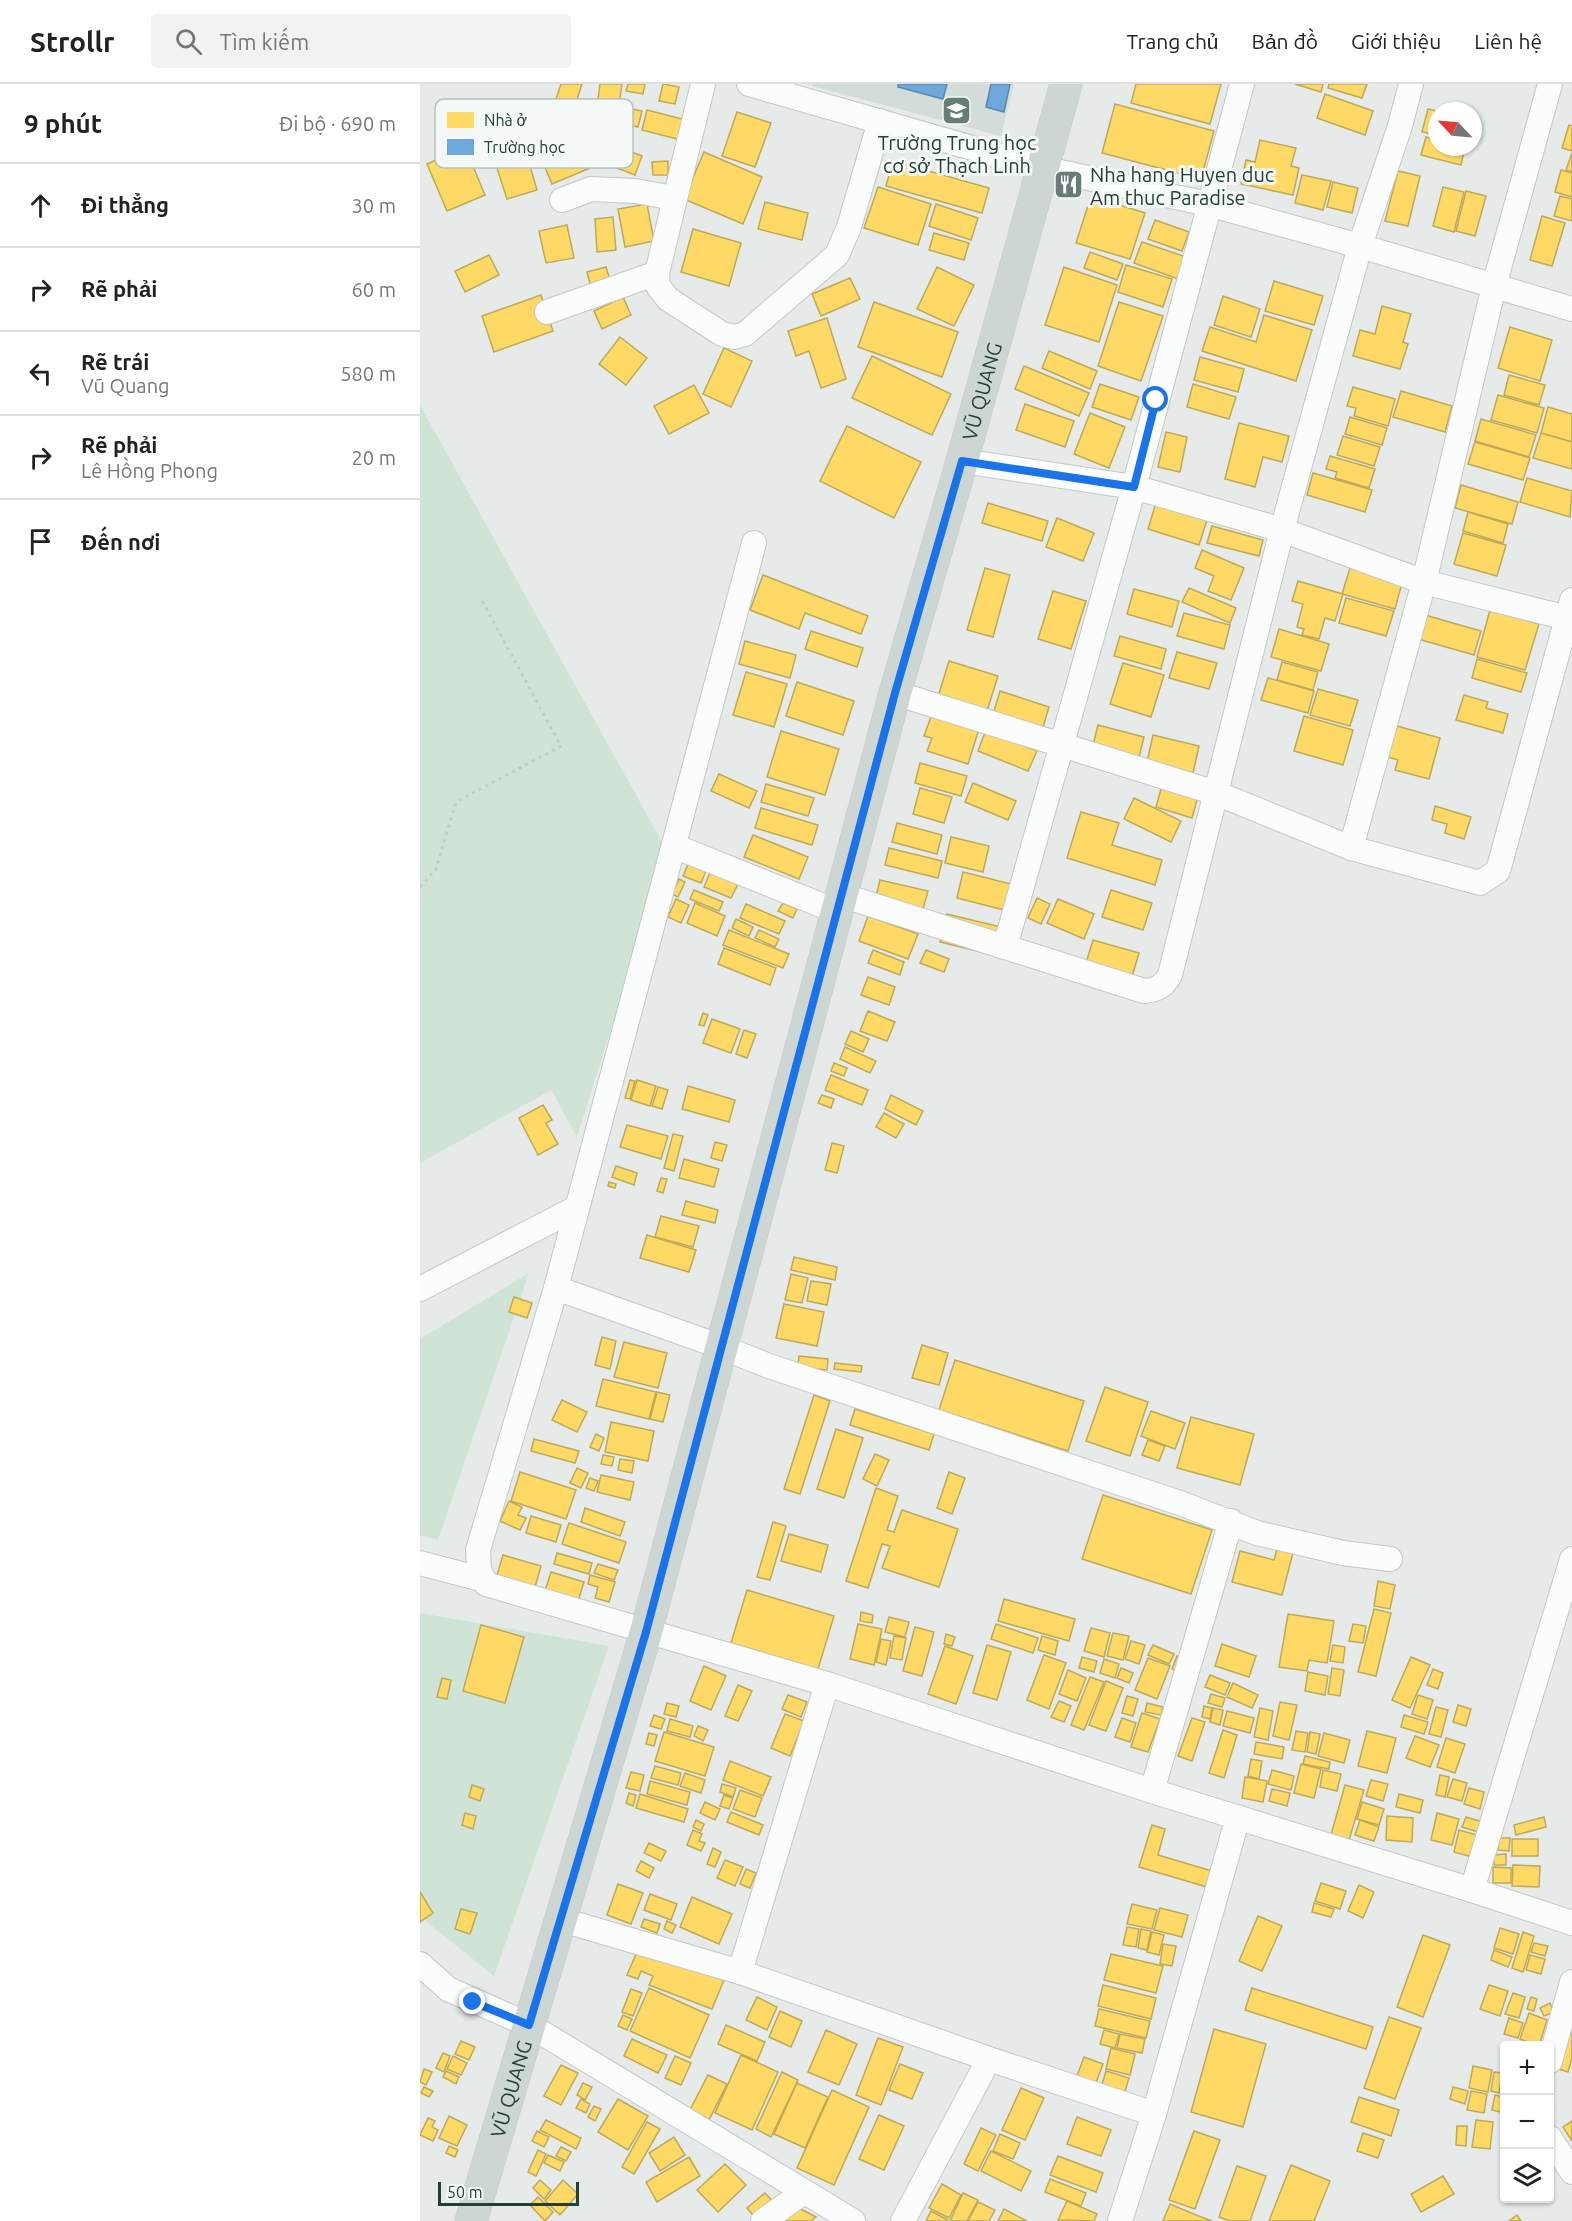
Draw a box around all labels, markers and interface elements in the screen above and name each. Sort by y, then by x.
search box [151,14,571,68]
icon: search [172,25,205,58]
text: Strollr [30,26,115,57]
text: Tìm kiếm [220,29,309,54]
text: Trang chủ [1127,29,1219,53]
text: Bản đồ [1252,29,1318,53]
text: Giới thiệu [1351,29,1441,53]
text: Liên hệ [1474,29,1542,53]
school or university icon: Trường Trung học cơ sở Thạch Linh [941,95,973,127]
legend [435,99,633,168]
north arrow [1428,102,1482,156]
text: 9 phút [24,109,102,138]
text: Nhà ở [484,111,527,129]
text: Đi bộ · 690 m [279,112,396,135]
place label: Trường Trung học cơ sở Thạch Linh [878,131,1036,177]
text: Trường học [484,138,566,156]
place label: Nha hang Huyen duc Am thuc Paradise [1090,163,1274,209]
restaurant icon: Nha hang Huyen duc Am thuc Paradise [1053,169,1085,201]
icon: ahead [24,189,57,222]
text: Đi thẳng [81,192,169,217]
text: 30 m [352,194,396,217]
icon: right [24,273,57,306]
text: Rẽ phải [81,276,157,301]
text: 60 m [352,278,396,301]
street label: VŨ QUANG [957,339,1006,443]
text: Rẽ trái [81,349,149,374]
icon: left [24,357,57,390]
text: 580 m [340,362,396,385]
text: Vũ Quang [81,374,170,397]
route start [1142,386,1168,412]
text: Rẽ phải [81,432,157,457]
icon: right [24,441,57,474]
text: 20 m [352,446,396,469]
text: Lê Hồng Phong [81,459,218,482]
icon: arrive [24,525,57,558]
text: Đến nơi [81,529,160,554]
route end [459,1988,485,2014]
street label: VŨ QUANG [485,2037,536,2140]
map controls [1500,2041,1554,2203]
button: + [1500,2041,1554,2095]
button: − [1500,2095,1554,2149]
button: layers [1500,2149,1554,2203]
scale bar [438,2179,579,2206]
text: 50 m [447,2183,483,2201]

